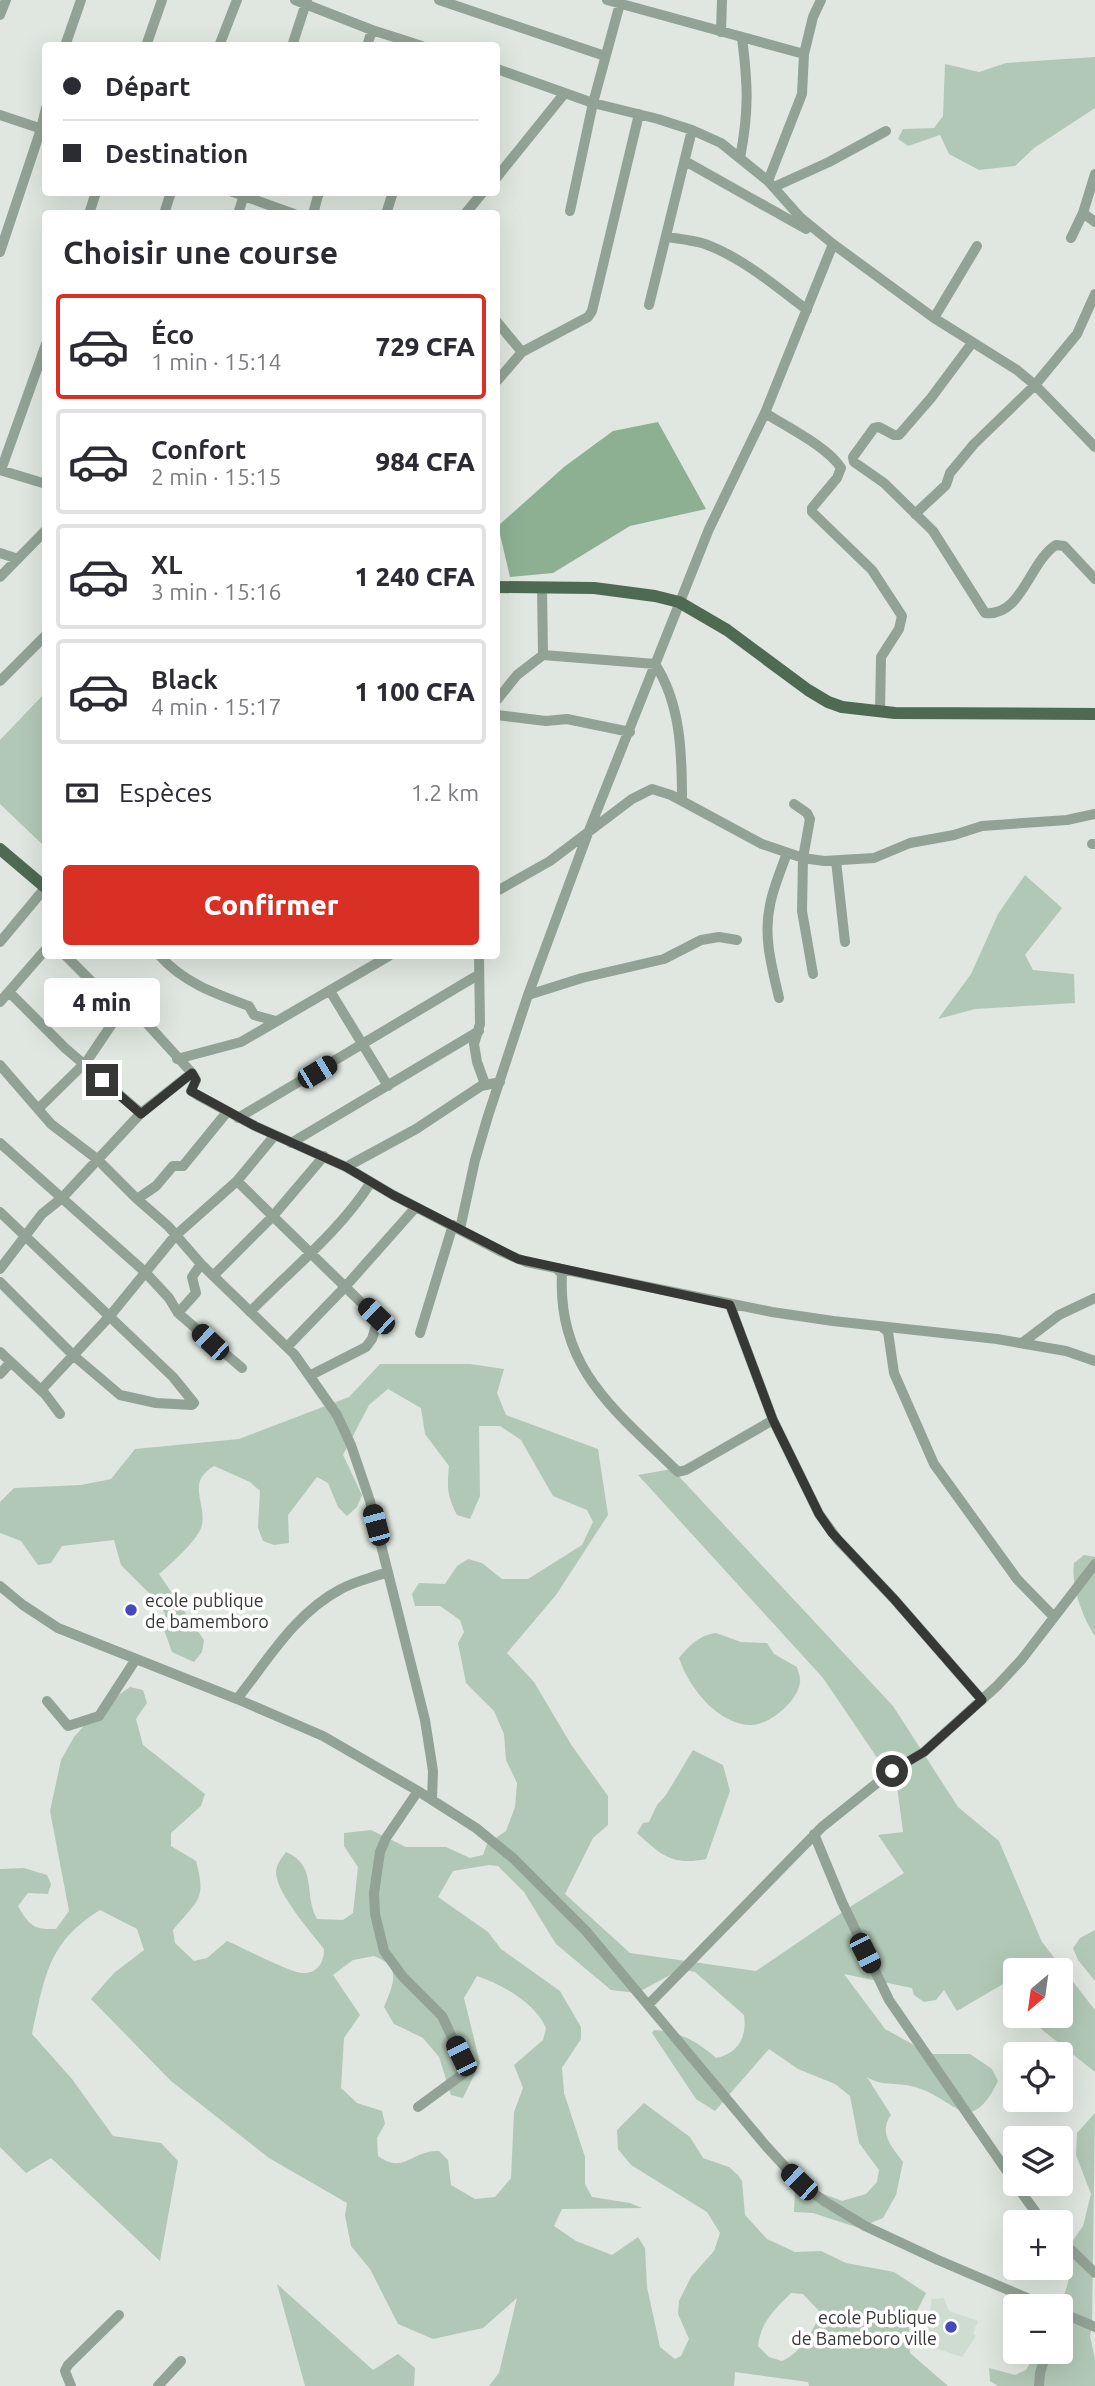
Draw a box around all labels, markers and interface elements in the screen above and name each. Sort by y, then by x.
text: Départ [105,72,191,101]
text: Destination [105,139,248,168]
text: Choisir une course [63,234,338,270]
icon: car [67,315,130,378]
text: Éco [151,320,194,349]
text: 729 CFA [375,332,475,361]
text: 1 min · 15:14 [151,349,282,374]
icon: car [67,430,130,493]
text: Confort [151,435,246,464]
text: 984 CFA [375,447,475,476]
text: 2 min · 15:15 [151,464,282,489]
icon: car [67,545,130,608]
text: XL [151,550,182,579]
text: 1 240 CFA [355,562,475,591]
text: 3 min · 15:16 [151,579,282,604]
icon: car [67,660,130,723]
text: Black [151,665,218,694]
text: 1 100 CFA [355,677,475,706]
text: 4 min · 15:17 [151,694,282,719]
icon: cash [63,774,101,812]
text: Espèces [119,778,212,807]
text: 1.2 km [411,780,479,805]
button: Confirmer [63,865,479,945]
callout: 4 min [44,978,160,1028]
text: 4 min [73,990,131,1015]
car [294,1052,341,1092]
route end [86,1064,118,1096]
car [354,1294,399,1338]
car [188,1320,233,1364]
car [361,1502,392,1548]
place label: ecole publique de bamemboro [145,1590,269,1631]
marker: ecole publique de bamemboro [123,1602,139,1618]
route start [876,1755,908,1787]
car [847,1930,884,1976]
north arrow [1003,1958,1073,2028]
map controls [1003,1958,1073,2364]
car [443,2033,480,2079]
button: locate [1003,2042,1073,2112]
button: layers [1003,2126,1073,2196]
car [777,2160,822,2204]
button: + [1003,2210,1073,2280]
button: − [1003,2294,1073,2364]
place label: ecole Publique de Bameboro ville [791,2307,937,2348]
marker: ecole Publique de Bameboro ville [943,2319,959,2335]

